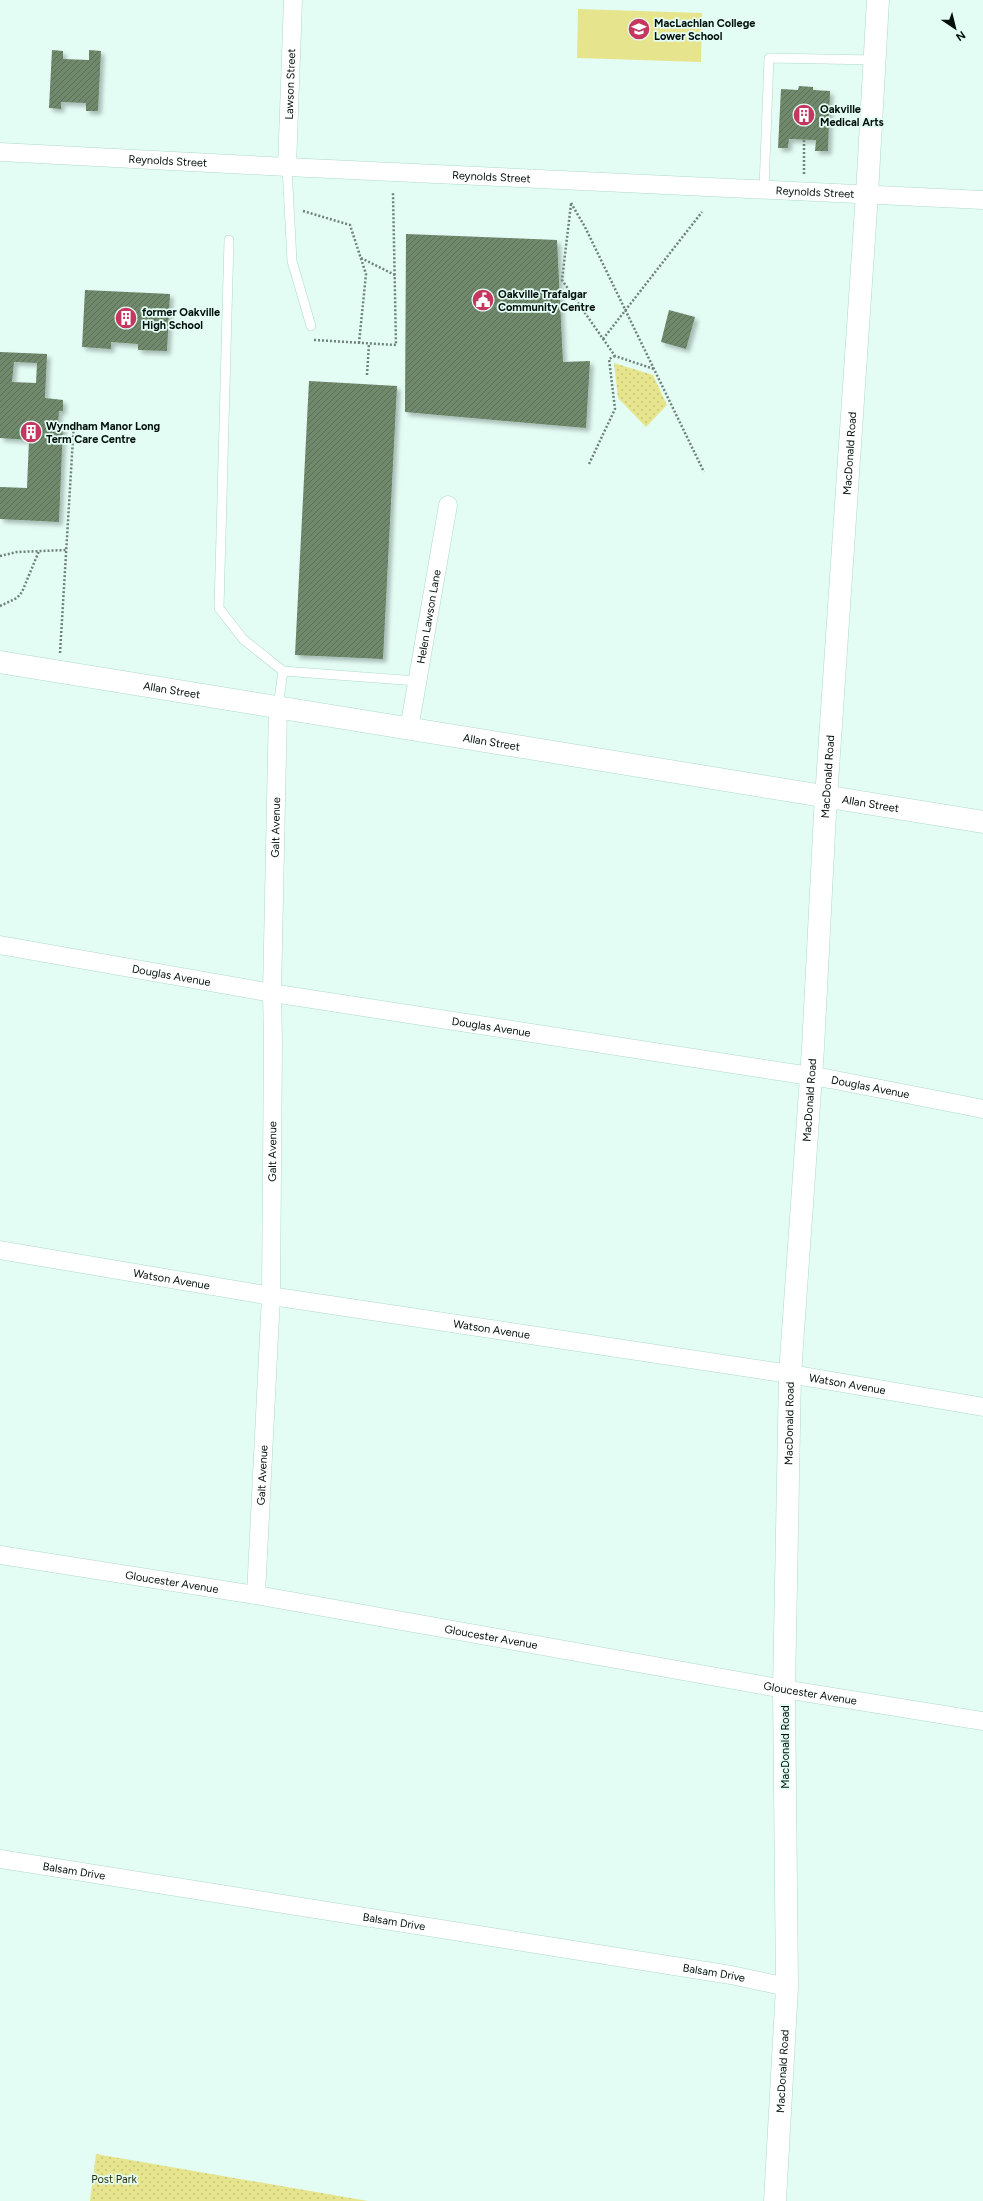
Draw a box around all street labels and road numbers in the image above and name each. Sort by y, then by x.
street label: Lawson Street [283,48,298,120]
street label: Reynolds Street [128,153,207,170]
street label: Reynolds Street [452,169,531,186]
street label: Reynolds Street [775,184,855,201]
street label: MacDonald Road [841,411,859,496]
street label: Helen Lawson Lane [414,569,444,665]
street label: Allan Street [142,679,201,701]
street label: Allan Street [462,731,521,754]
street label: MacDonald Road [819,735,837,819]
street label: Allan Street [841,793,900,815]
street label: Galt Avenue [269,797,283,858]
street label: Douglas Avenue [131,962,212,989]
street label: Douglas Avenue [451,1015,532,1040]
street label: MacDonald Road [800,1058,819,1142]
street label: Douglas Avenue [830,1073,911,1101]
street label: Galt Avenue [266,1121,279,1182]
street label: Watson Avenue [132,1267,211,1293]
street label: Watson Avenue [452,1317,531,1342]
street label: Watson Avenue [808,1371,887,1397]
street label: MacDonald Road [782,1382,797,1465]
street label: Galt Avenue [255,1445,271,1506]
street label: Gloucester Avenue [124,1569,219,1596]
street label: Gloucester Avenue [444,1623,539,1652]
street label: Gloucester Avenue [763,1679,858,1708]
street label: MacDonald Road [779,1705,792,1789]
street label: Balsam Drive [42,1860,106,1883]
street label: Balsam Drive [362,1911,426,1933]
street label: Balsam Drive [682,1961,746,1985]
street label: MacDonald Road [774,2029,792,2113]

